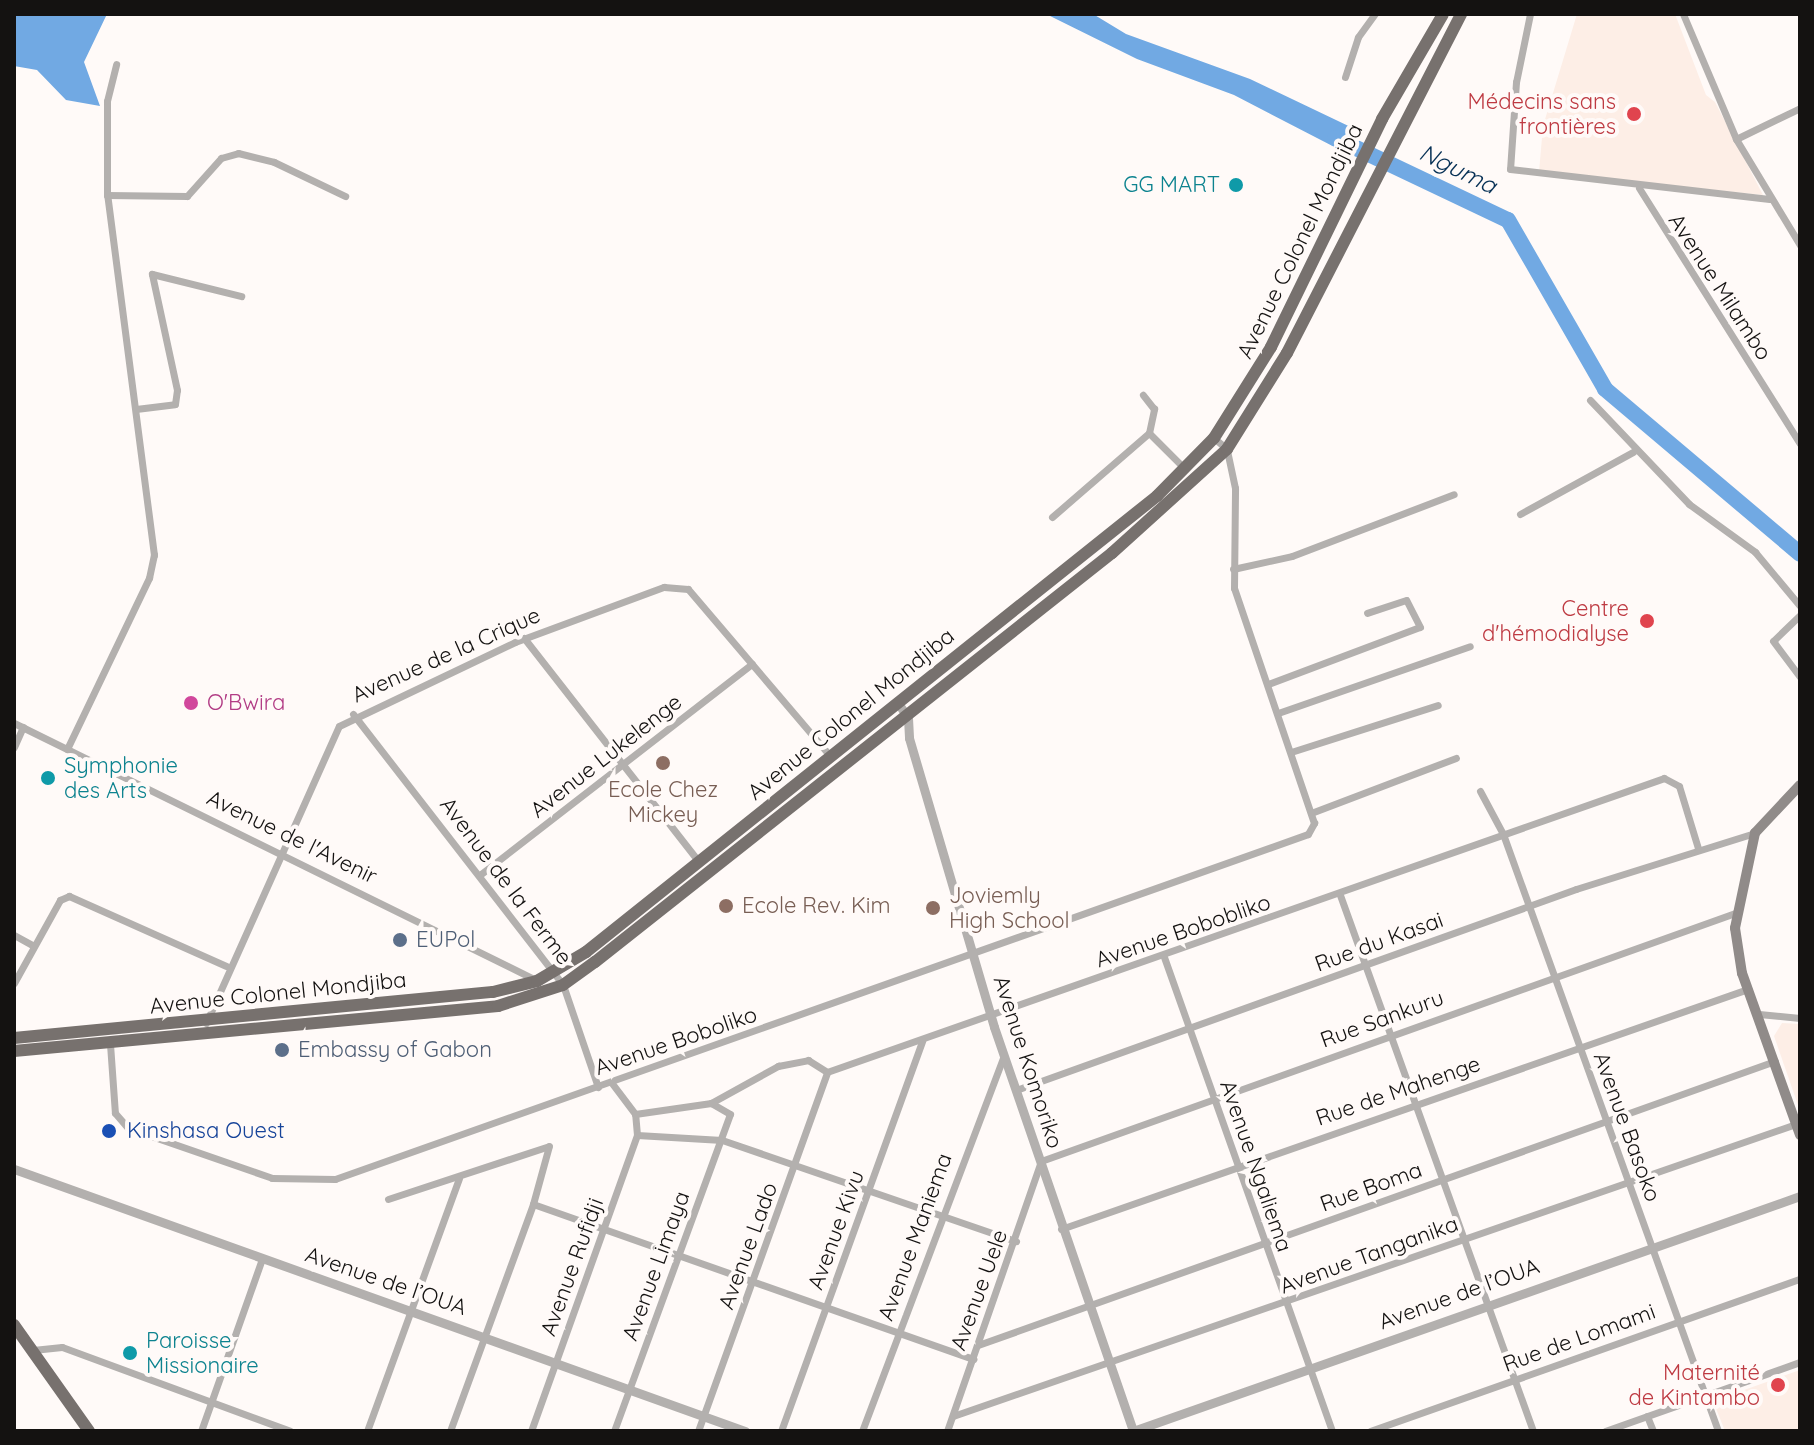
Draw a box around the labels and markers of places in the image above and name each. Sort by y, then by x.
place label: Médecins sans frontières [1468,88,1616,140]
marker: Médecins sans frontières [1623,103,1645,125]
place label: GG MART [1123,172,1220,198]
marker: GG MART [1227,176,1245,194]
place label: Centre d'hémodialyse [1482,595,1629,646]
marker: Centre d'hémodialyse [1636,610,1658,632]
place label: O'Bwira [207,690,285,716]
marker: O'Bwira [182,694,200,712]
place label: Symphonie des Arts [64,752,178,804]
marker: Ecole Chez Mickey [654,754,672,772]
marker: Symphonie des Arts [39,769,57,787]
place label: Ecole Chez Mickey [608,776,718,828]
place label: Joviemly High School [949,882,1070,934]
place label: Ecole Rev. Kim [742,893,891,919]
marker: Ecole Rev. Kim [717,897,735,915]
marker: Joviemly High School [924,899,942,917]
place label: EUPol [416,927,475,953]
marker: EUPol [391,931,409,949]
place label: Embassy of Gabon [298,1037,492,1063]
marker: Embassy of Gabon [273,1041,291,1059]
place label: Kinshasa Ouest [127,1118,285,1144]
marker: Kinshasa Ouest [98,1120,120,1142]
place label: Paroisse Missionaire [146,1327,259,1378]
marker: Paroisse Missionaire [121,1344,139,1362]
place label: Maternité de Kintambo [1628,1359,1760,1410]
marker: Maternité de Kintambo [1767,1374,1789,1396]

